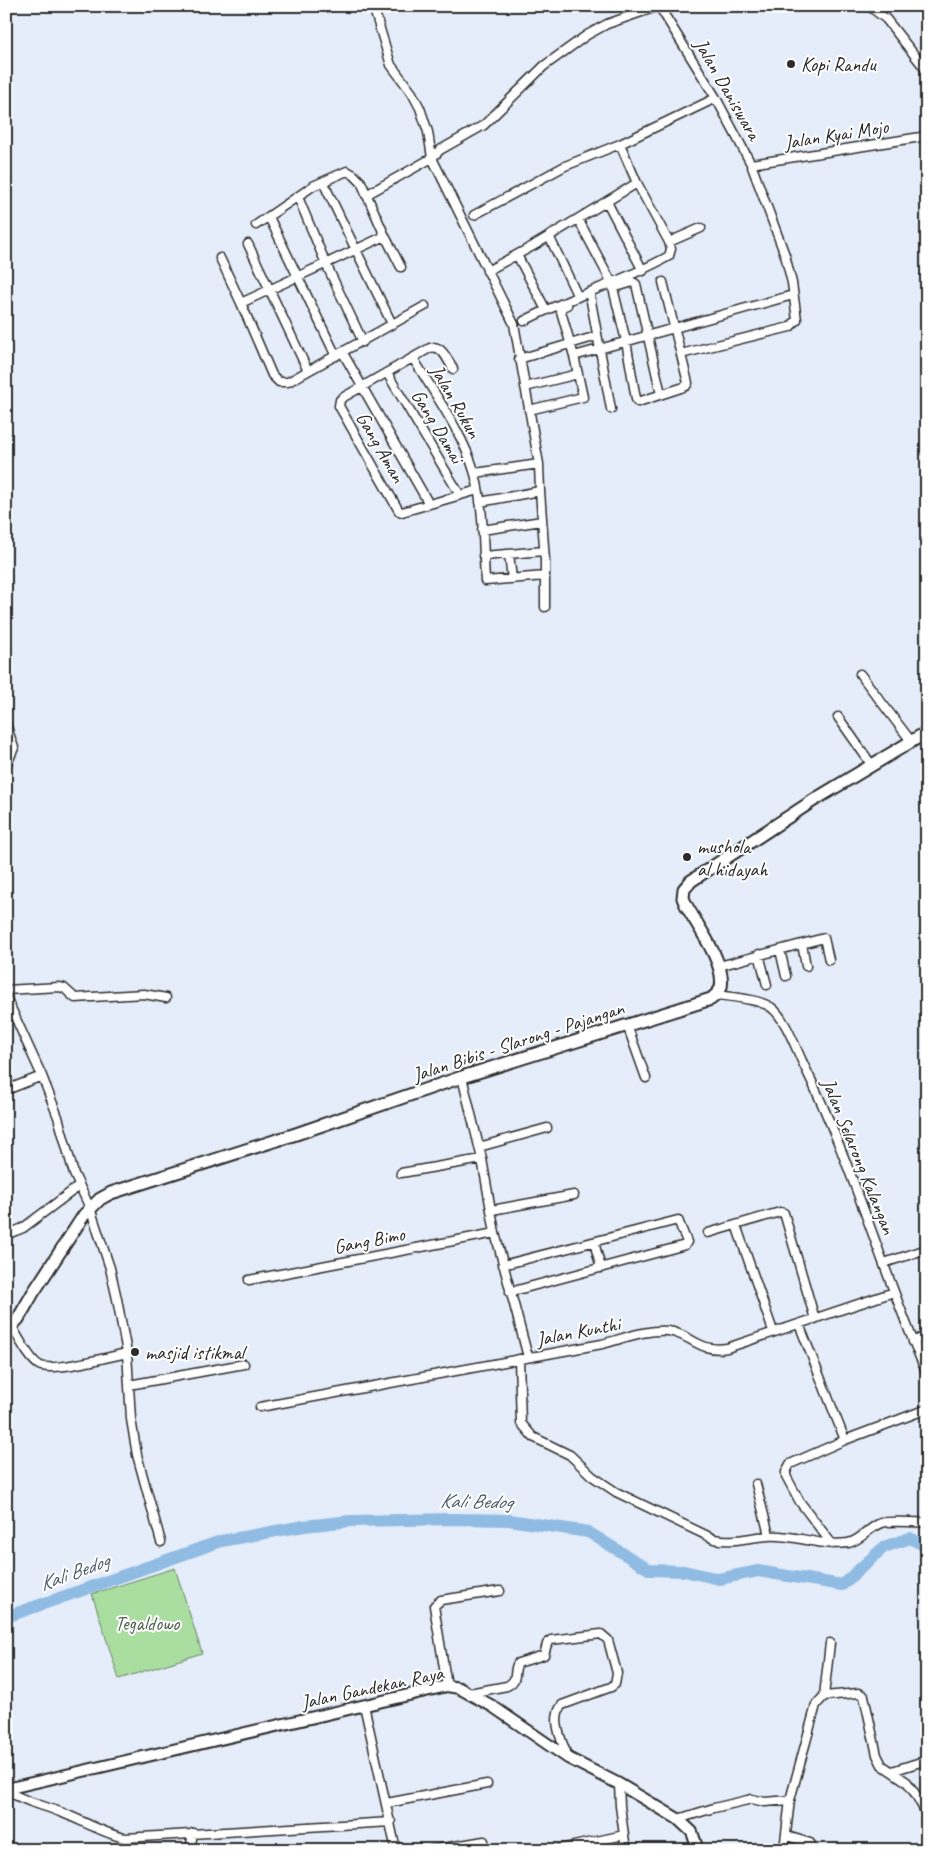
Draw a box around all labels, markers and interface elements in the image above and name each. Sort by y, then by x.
street label: Jalan Daniswara [688,33,768,146]
place label: Kopi Randu [801,52,877,77]
marker: Kopi Randu [785,58,797,70]
street label: Jalan Kyai Mojo [781,114,891,155]
street label: Jalan Rukun [424,359,487,443]
street label: Gang Damai [406,385,471,470]
street label: Gang Aman [350,407,411,488]
place label: mushola al hidayah [697,834,768,882]
marker: mushola al hidayah [681,851,693,863]
street label: Jalan Bibis - Slarong - Pajangan [408,995,628,1088]
street label: Jalan Selarong Kalangan [815,1074,902,1239]
street label: Gang Bimo [332,1221,408,1260]
street label: Jalan Kunthi [533,1311,624,1352]
place label: masjid istikmal [145,1340,248,1365]
marker: masjid istikmal [129,1346,141,1358]
water label: Kali Bedog [440,1487,515,1515]
water label: Kali Bedog [36,1547,115,1597]
park label: Tegaldowo [115,1611,180,1636]
street label: Jalan Gandekan Raya [298,1660,447,1715]

